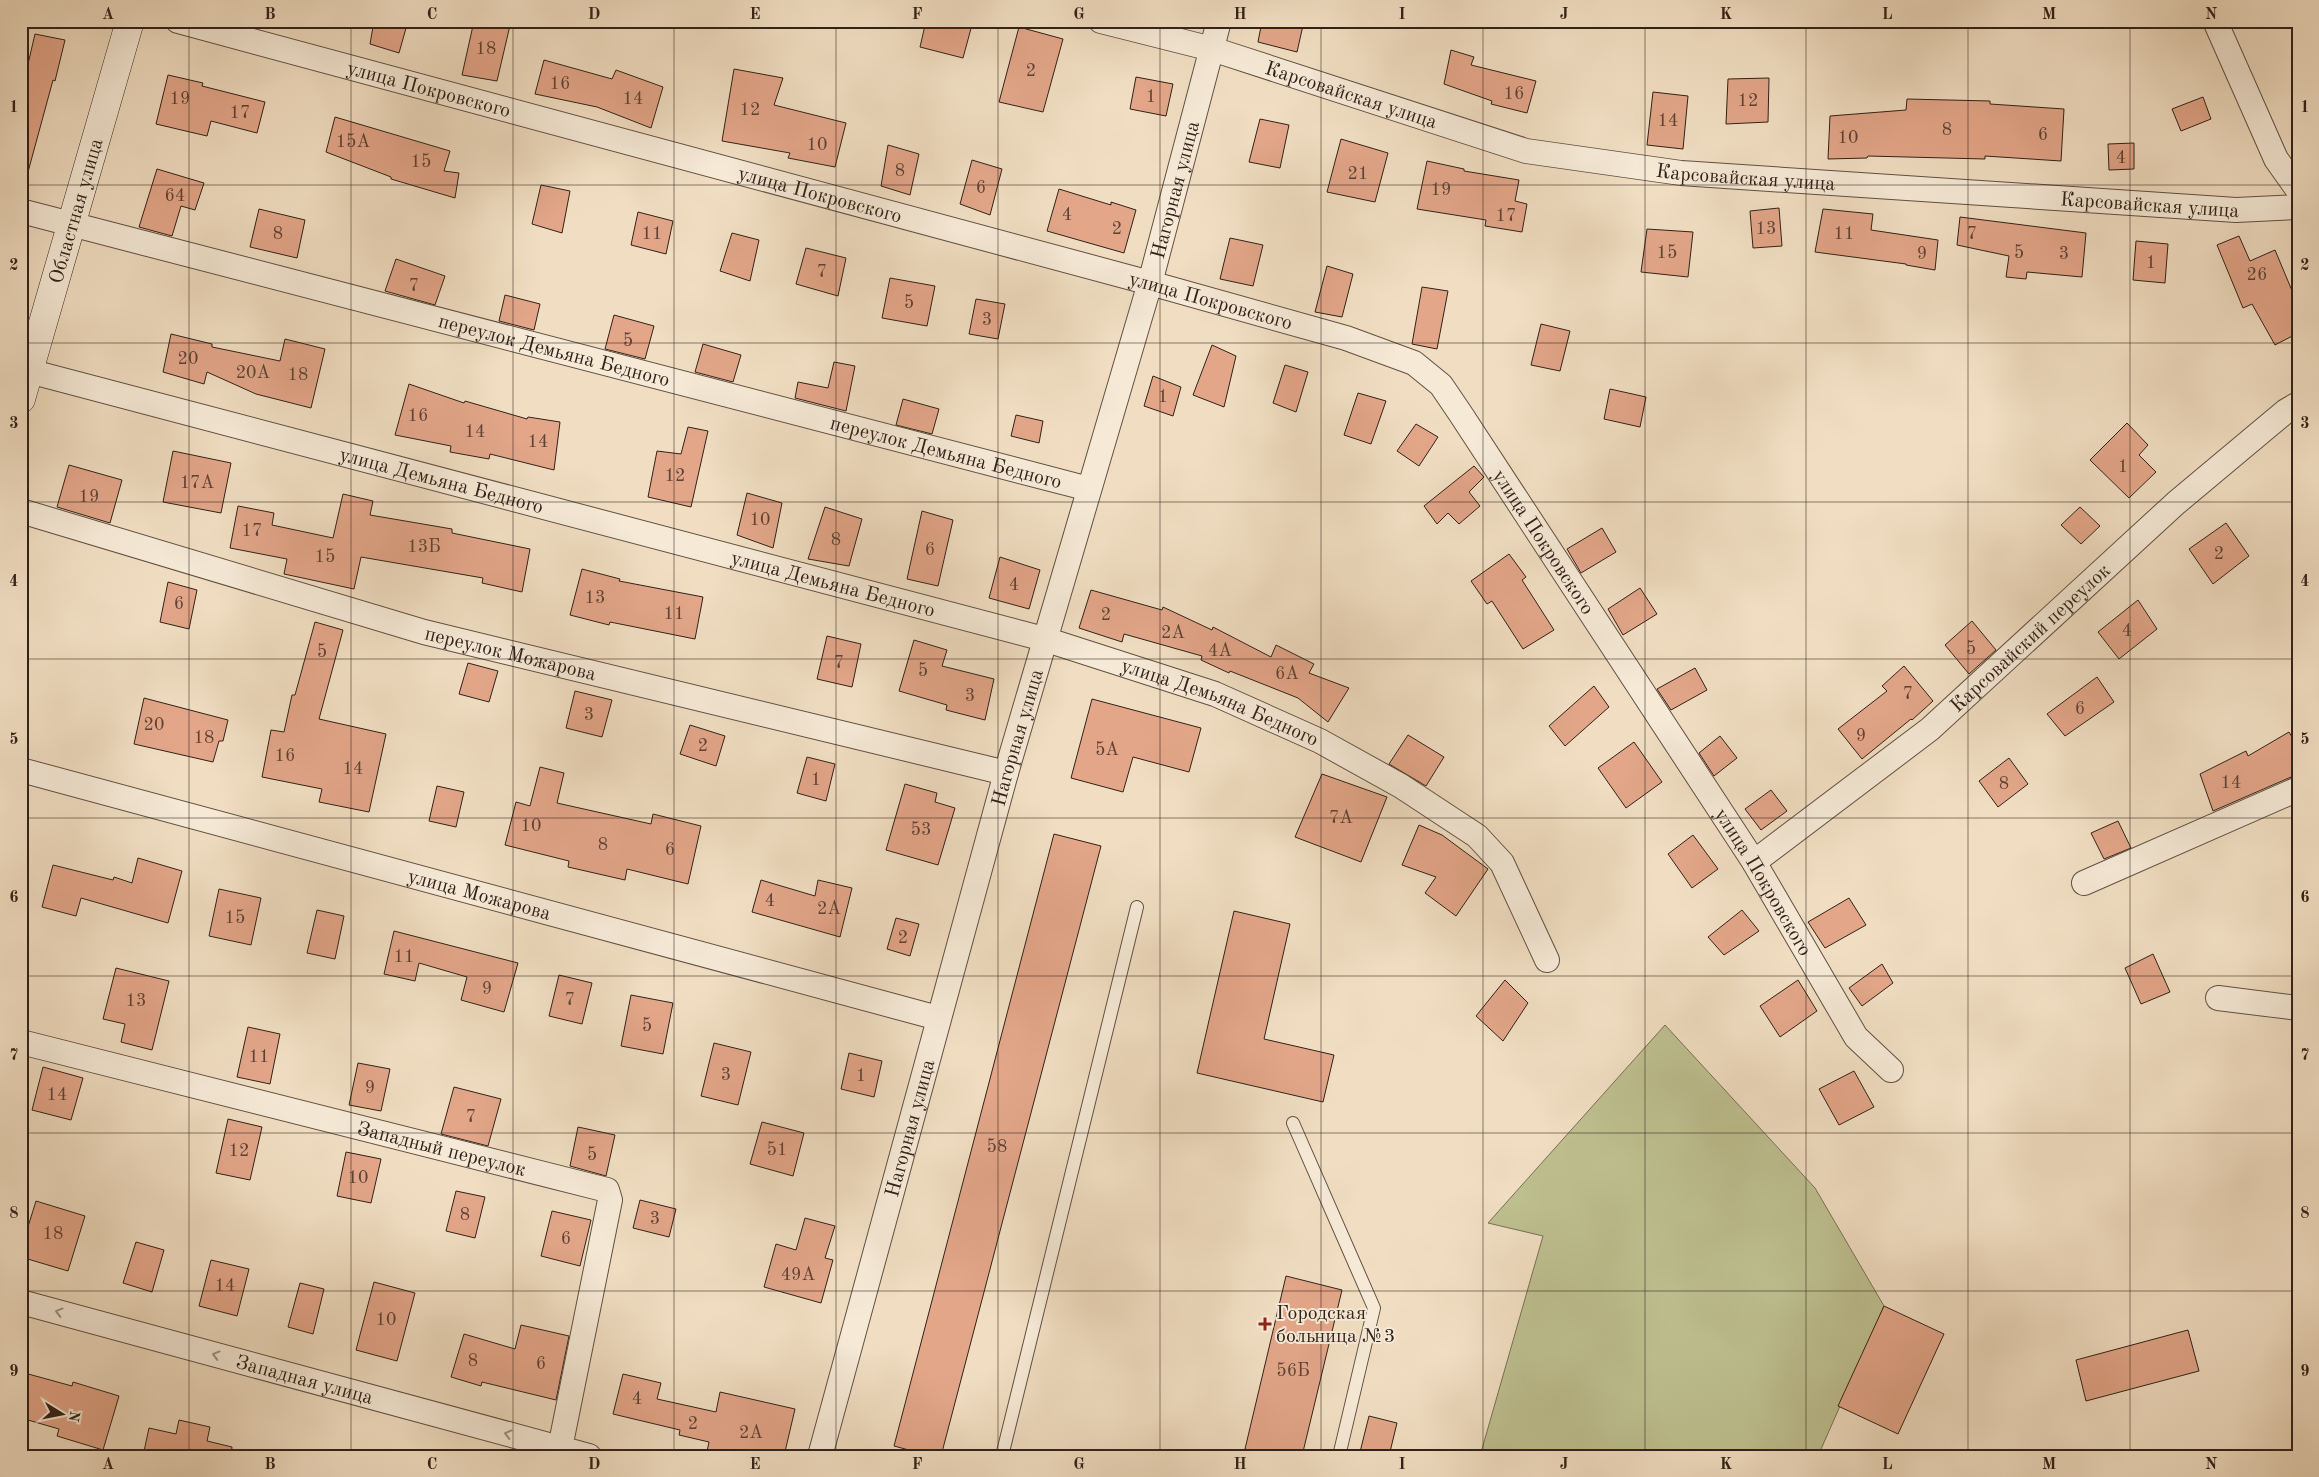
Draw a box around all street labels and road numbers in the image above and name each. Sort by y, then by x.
street label: улица Покровского [344,59,513,122]
street label: Карсовайская улица [1262,59,1439,133]
street label: Нагорная улица [1149,119,1204,261]
street label: Областная улица [47,136,108,286]
street label: Карсовайская улица [1655,162,1836,195]
street label: улица Покровского [735,164,904,228]
street label: Карсовайская улица [2059,190,2240,222]
street label: улица Покровского [1127,270,1294,334]
street label: переулок Демьяна Бедного [436,312,672,391]
street label: переулок Демьяна Бедного [828,414,1064,493]
street label: улица Демьяна Бедного [337,445,545,518]
street label: улица Покровского [1488,467,1597,619]
street label: улица Демьяна Бедного [728,549,937,622]
street label: Карсовайский переулок [1947,561,2115,717]
street label: переулок Можарова [423,625,598,685]
street label: улица Демьяна Бедного [1118,656,1321,751]
street label: Нагорная улица [989,667,1048,809]
street label: улица Покровского [1710,805,1814,960]
street label: улица Можарова [405,867,553,925]
street label: Нагорная улица [883,1057,940,1199]
street label: Западный переулок [355,1119,528,1181]
street label: Западная улица [234,1353,375,1409]

